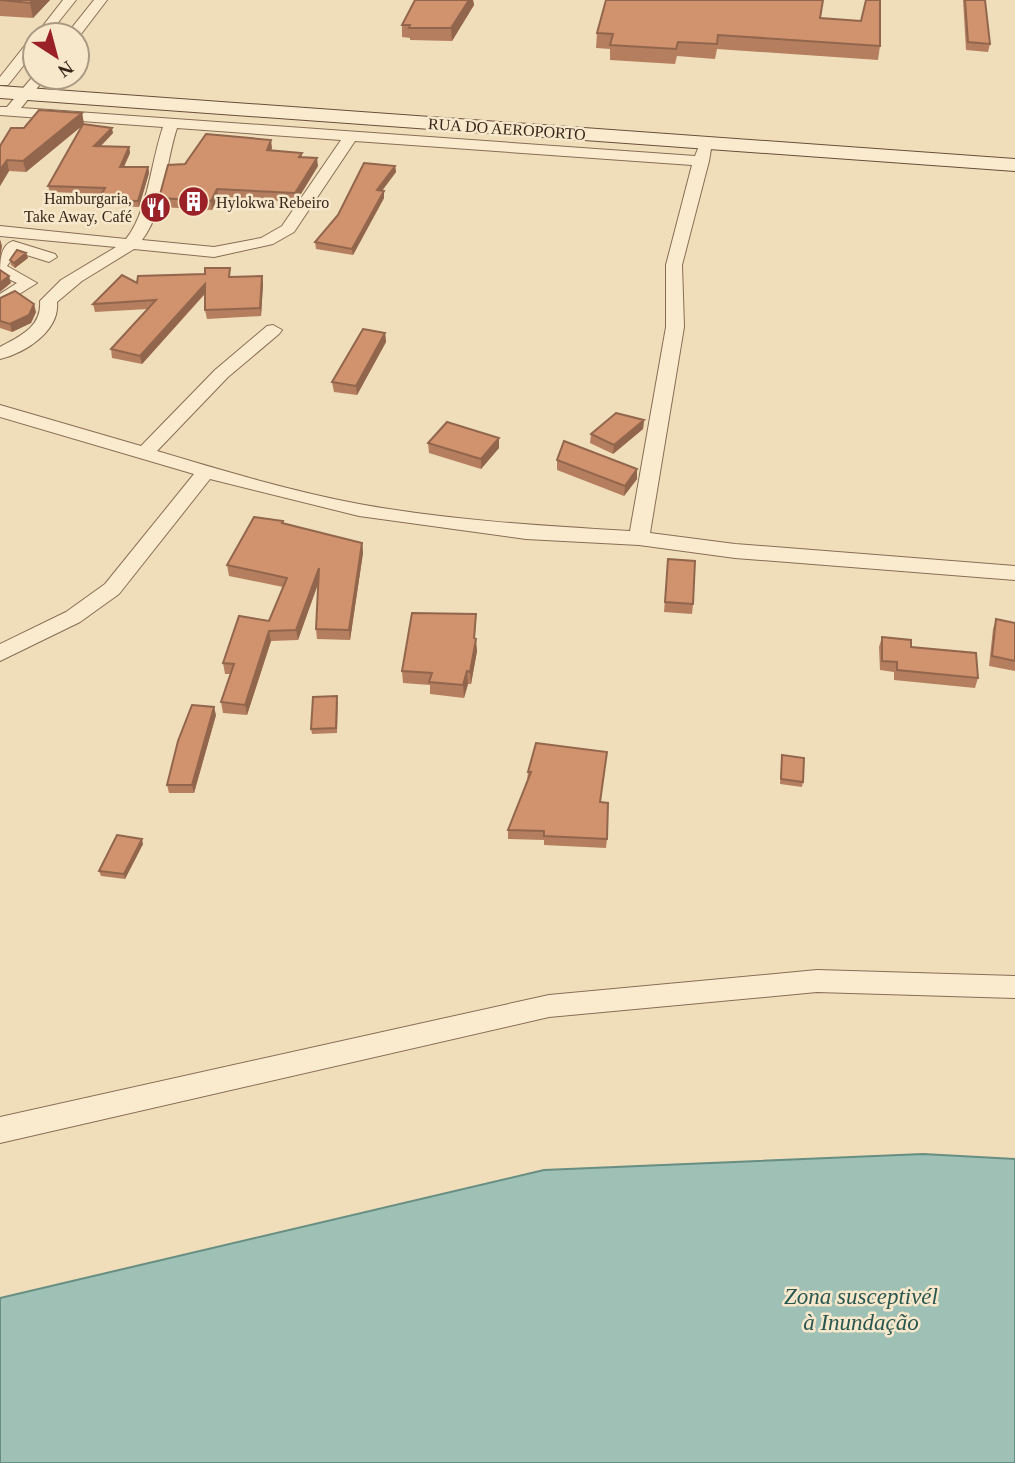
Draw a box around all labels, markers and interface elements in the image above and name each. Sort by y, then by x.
north arrow [21,21,91,91]
text: N [54,57,77,82]
street label: RUA DO AEROPORTO [428,115,586,143]
building icon: Hylokwa Rebeiro [176,185,210,219]
place label: Hamburgaria, Take Away, Café [24,190,132,226]
restaurant icon: Hamburgaria, Take Away, Café [138,190,172,224]
place label: Hylokwa Rebeiro [216,194,329,212]
water label: Zona susceptivél à Inundação [784,1284,938,1335]

